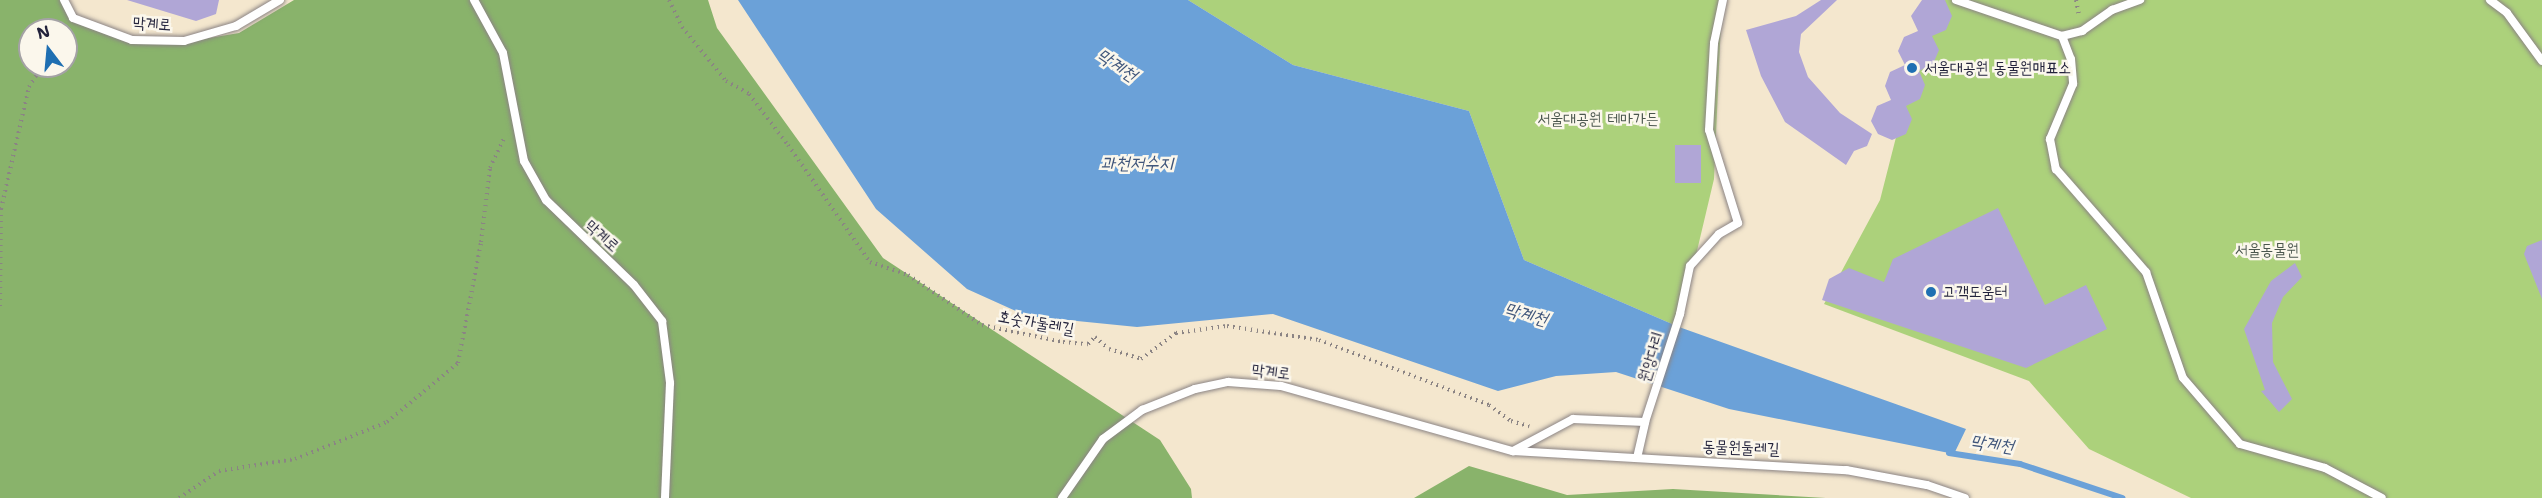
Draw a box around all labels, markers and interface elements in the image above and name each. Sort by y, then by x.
street label: 막계로 [132,13,172,35]
north arrow [18,18,78,78]
text: N [34,20,52,44]
water label: 막계천 [1093,44,1141,86]
place label: 서울대공원 동물원매표소 [1924,58,2071,78]
marker: 서울대공원 동물원매표소 [1905,61,1919,75]
park label: 서울대공원 테마가든 [1537,109,1659,129]
water label: 과천저수지 [1101,152,1173,174]
street label: 막계로 [581,216,623,256]
park label: 서울동물원 [2235,240,2299,260]
place label: 고객도움터 [1943,282,2007,302]
marker: 고객도움터 [1924,285,1938,299]
water label: 막계천 [1502,298,1550,330]
street label: 호숫가둘레길 [996,307,1076,339]
street label: 원앙다리 [1634,330,1668,384]
street label: 막계로 [1251,360,1291,384]
water label: 막계천 [1969,430,2015,458]
street label: 동물원둘레길 [1702,437,1780,459]

